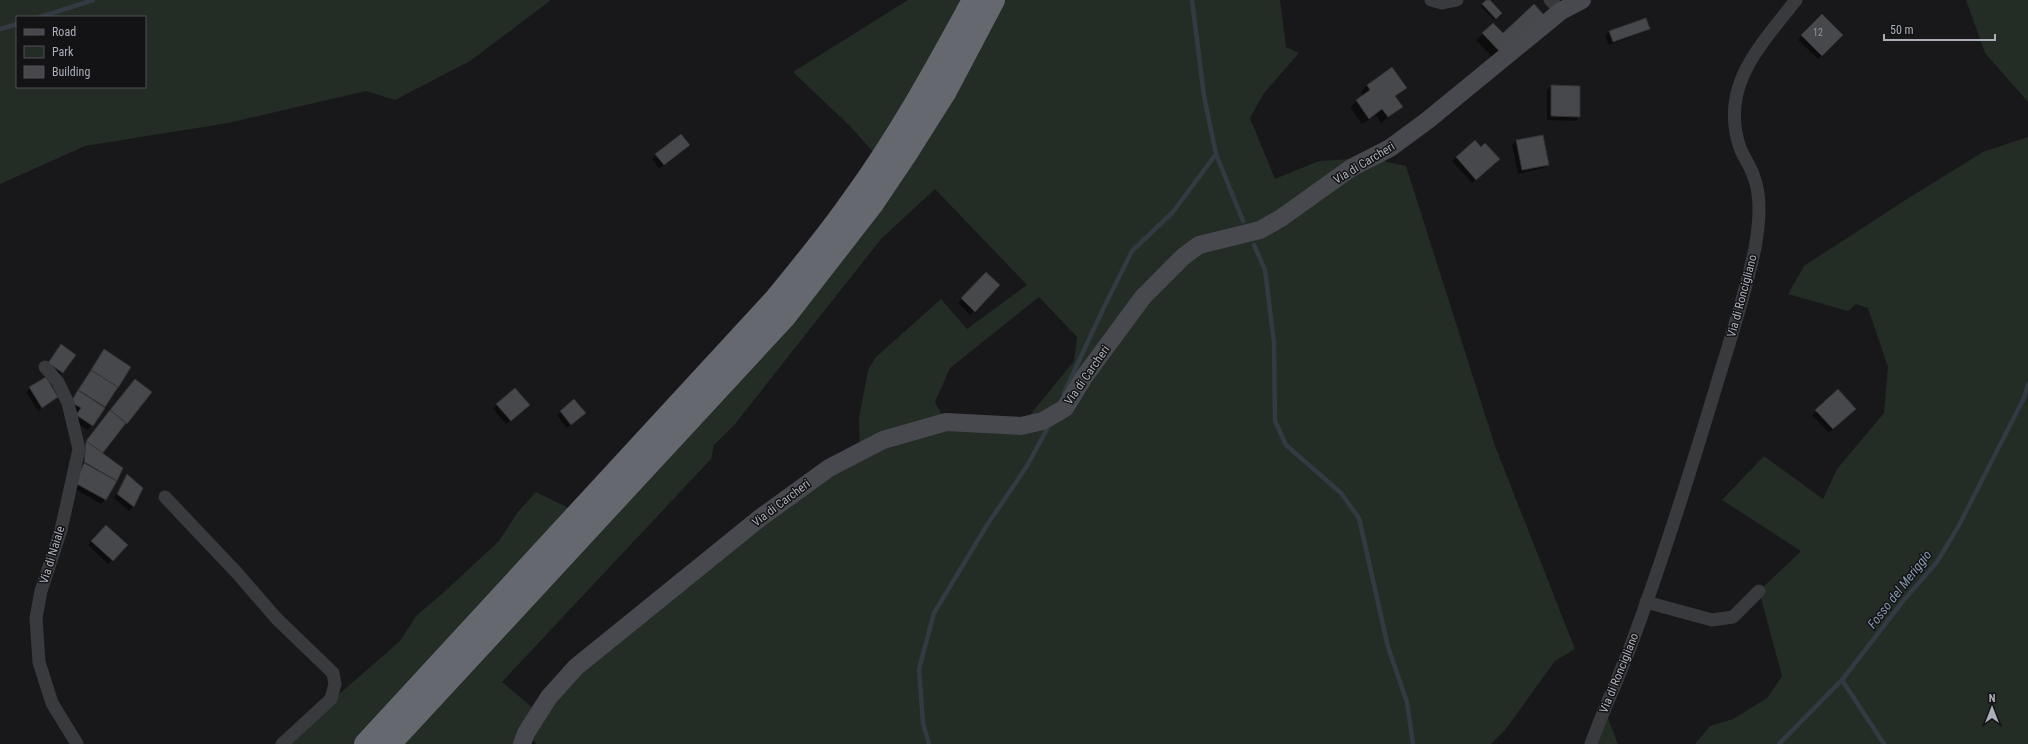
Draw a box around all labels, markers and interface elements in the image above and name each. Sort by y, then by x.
legend [16,16,146,88]
scale bar [1884,16,1995,42]
text: 50 m [1890,23,1914,37]
text: Road [52,25,76,39]
house number: 12 [1813,27,1823,38]
text: Park [52,45,74,59]
text: Building [52,65,90,79]
street label: Via di Carcheri [1331,139,1397,187]
street label: Via di Roncigliano [1724,253,1760,339]
street label: Via di Carcheri [1061,343,1113,407]
street label: Via di Carcheri [749,477,813,529]
street label: Via di Naiale [37,524,68,586]
water label: Fosso del Meriggio [1864,547,1935,631]
street label: Via di Roncigliano [1597,631,1641,715]
north arrow [1972,688,2012,728]
text: N [1989,692,1996,705]

